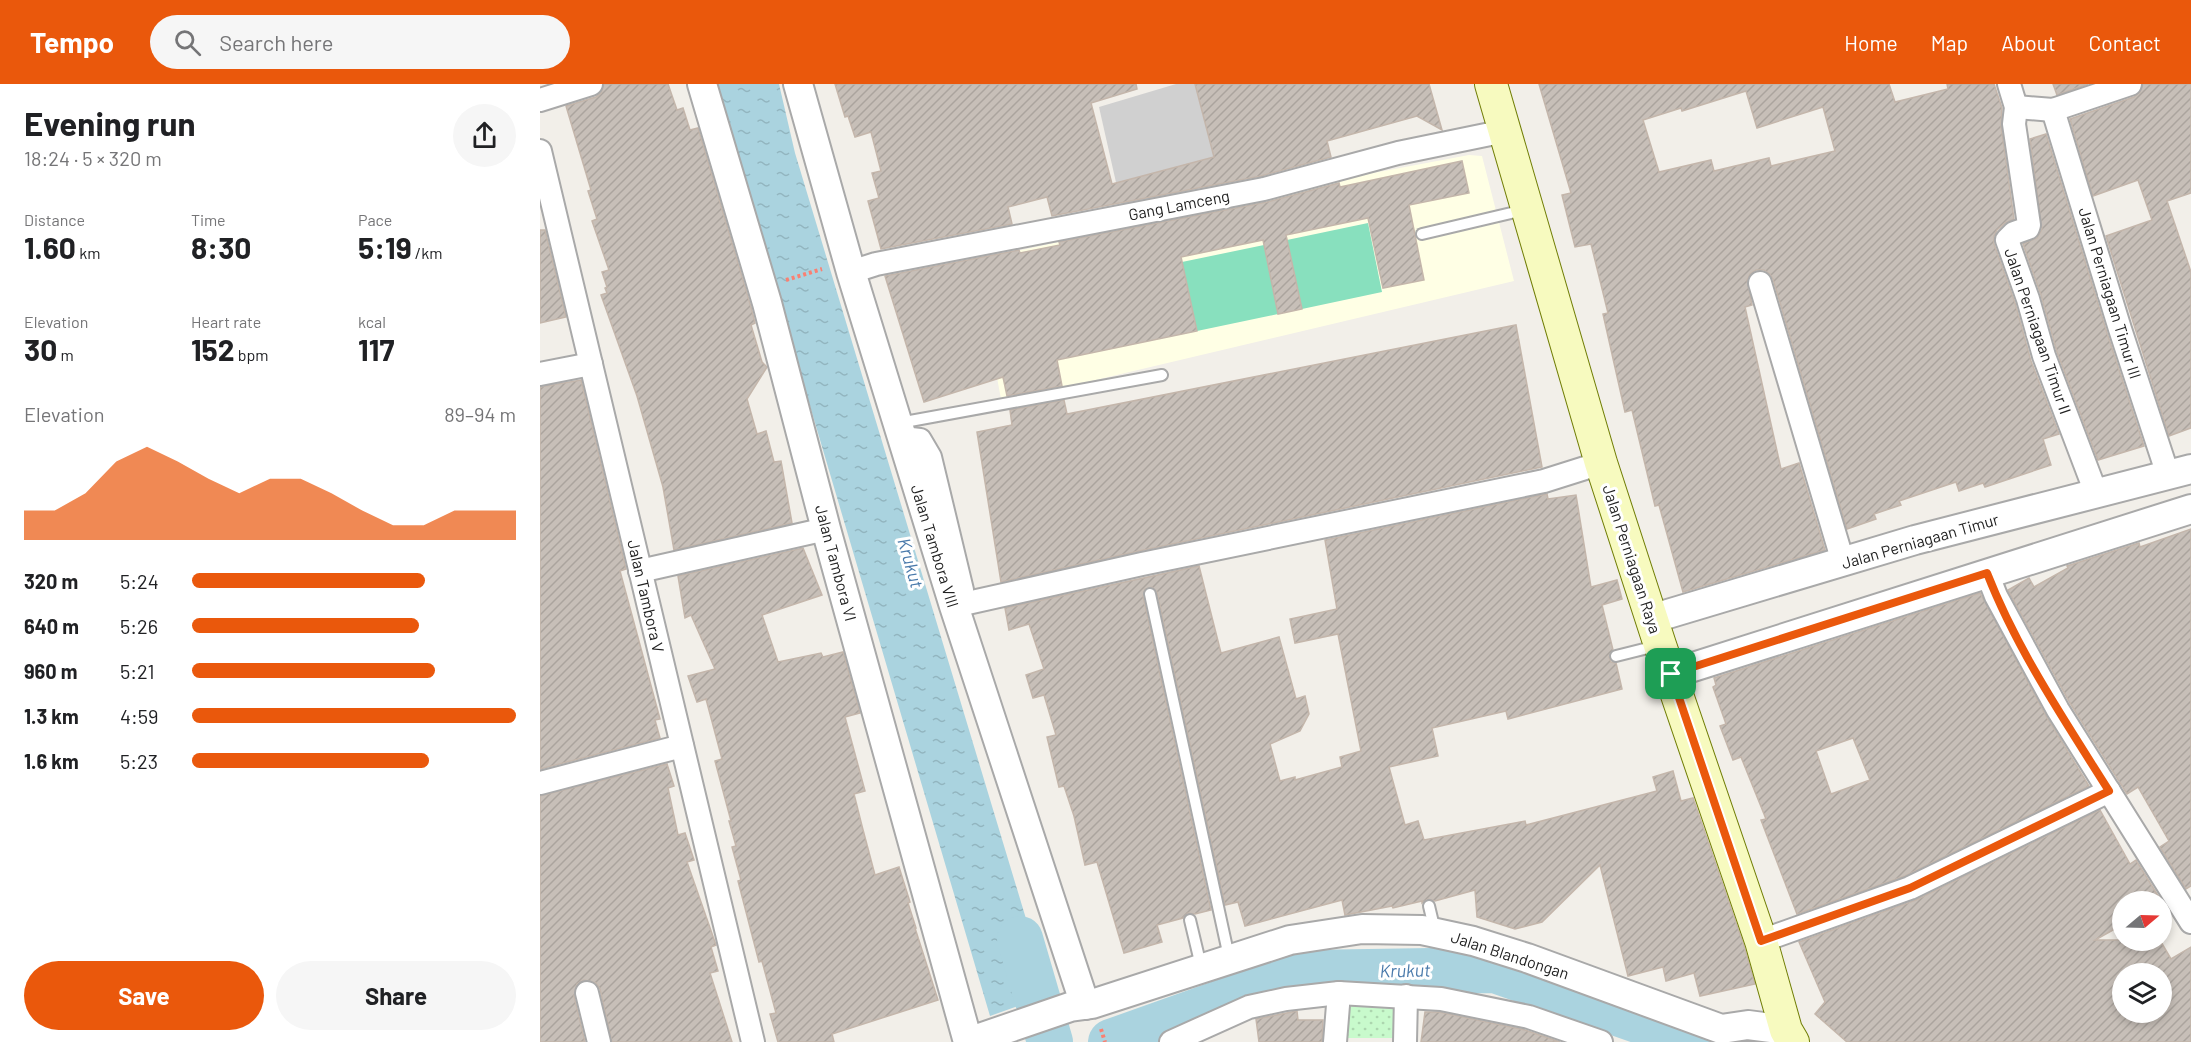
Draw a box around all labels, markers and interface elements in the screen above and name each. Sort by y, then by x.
search box [150,15,570,69]
text: Tempo [30,25,114,59]
icon: search [171,26,204,59]
text: Search here [219,29,333,55]
text: Home [1844,30,1898,55]
text: Map [1931,30,1968,55]
text: About [2001,30,2056,55]
text: Contact [2089,30,2161,55]
text: Evening run [24,103,196,143]
button: share [453,104,516,167]
text: 18:24 · 5 × 320 m [24,146,162,170]
street label: Gang Lamceng [1127,185,1231,224]
street label: Jalan Perniagaan Timur III [2075,205,2146,381]
text: Distance [24,210,85,229]
text: Time [191,210,226,229]
text: Pace [358,210,392,229]
text: 1.60 [24,229,76,265]
text: 8:30 [191,229,251,265]
text: 5:19 [358,229,412,265]
text: km [76,243,100,262]
text: /km [412,243,443,262]
street label: Jalan Perniagaan Timur II [2001,245,2076,416]
text: Elevation [24,312,88,331]
text: Heart rate [191,312,261,331]
text: kcal [358,312,386,331]
text: 30 [24,331,57,367]
text: 152 [191,331,235,367]
text: 117 [358,331,394,367]
text: m [57,345,74,364]
text: bpm [235,345,269,364]
text: Elevation [24,402,105,426]
text: 89–94 m [444,402,516,426]
street label: Jalan Tambora VIII [908,482,963,610]
street label: Jalan Perniagaan Raya [1599,482,1666,636]
street label: Jalan Tambora VI [812,503,861,623]
street label: Jalan Perniagaan Timur [1839,509,2001,572]
water label: Krukut [893,535,929,591]
street label: Jalan Tambora V [624,538,669,654]
text: 320 m [24,569,78,593]
text: 5:24 [120,569,159,593]
text: 640 m [24,614,79,638]
text: 5:26 [120,614,158,638]
pin [1645,648,1696,699]
icon: arrive [1654,657,1687,690]
text: 960 m [24,659,77,683]
text: 5:21 [120,659,155,683]
text: 1.3 km [24,704,79,728]
text: 4:59 [120,704,159,728]
text: 1.6 km [24,749,79,773]
text: 5:23 [120,749,158,773]
north arrow [2112,891,2172,951]
map controls [2112,891,2172,1023]
street label: Jalan Blandongan [1449,926,1572,983]
water label: Krukut [1379,959,1431,981]
button: Save [24,961,264,1030]
button: Share [276,961,516,1030]
button: layers [2112,963,2172,1023]

